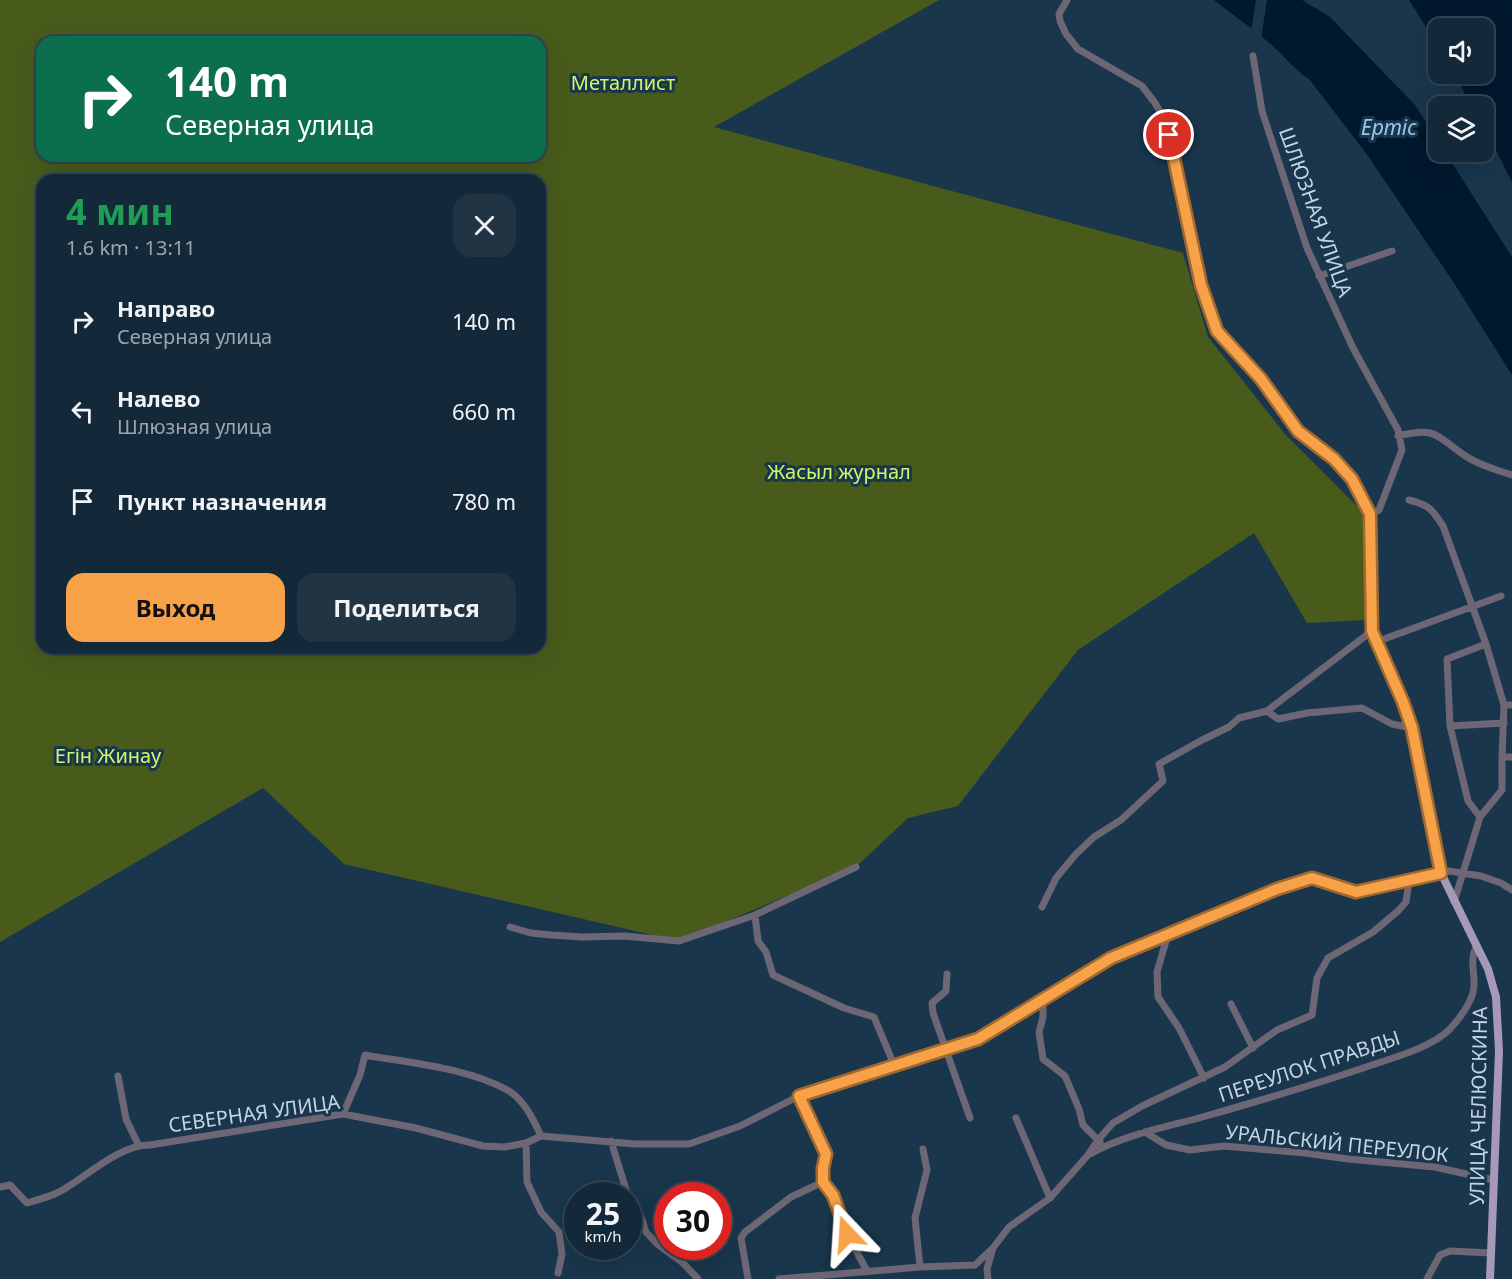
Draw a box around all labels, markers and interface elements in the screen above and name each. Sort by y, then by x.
map controls [1428,18,1494,162]
button: sound [1428,18,1494,84]
text: 140 m [165,52,289,109]
icon: right [66,60,144,138]
park label: Металлист [571,69,675,96]
button: layers [1428,96,1494,162]
text: Северная улица [165,106,374,143]
pin [1143,109,1194,160]
water label: Ертіс [1361,113,1417,141]
icon: arrive [1152,118,1185,151]
street label: ШЛЮЗНАЯ УЛИЦА [1273,123,1359,301]
text: 4 мин [66,187,174,236]
button: close [453,194,516,257]
text: 1.6 km · 13:11 [66,234,196,261]
text: Направо [117,293,215,323]
icon: right [66,305,99,338]
text: 140 m [452,306,516,336]
text: Северная улица [117,323,272,350]
text: Налево [117,383,200,413]
icon: left [66,395,99,428]
text: 660 m [452,396,516,426]
text: Шлюзная улица [117,413,272,440]
park label: Жасыл журнал [767,458,911,485]
icon: arrive [66,485,99,518]
text: Пункт назначения [117,486,327,516]
text: 780 m [452,486,516,516]
button: Выход [66,573,285,642]
button: Поделиться [297,573,516,642]
park label: Егін Жинау [55,742,162,769]
street label: УЛИЦА ЧЕЛЮСКИНА [1463,1006,1493,1206]
street label: ПЕРЕУЛОК ПРАВДЫ [1215,1024,1403,1108]
street label: СЕВЕРНАЯ УЛИЦА [167,1088,342,1138]
street label: УРАЛЬСКИЙ ПЕРЕУЛОК [1224,1118,1450,1168]
speed limit sign: 30 [654,1182,732,1260]
text: 25 [586,1193,620,1234]
position arrow [815,1202,879,1266]
text: km/h [585,1226,621,1246]

